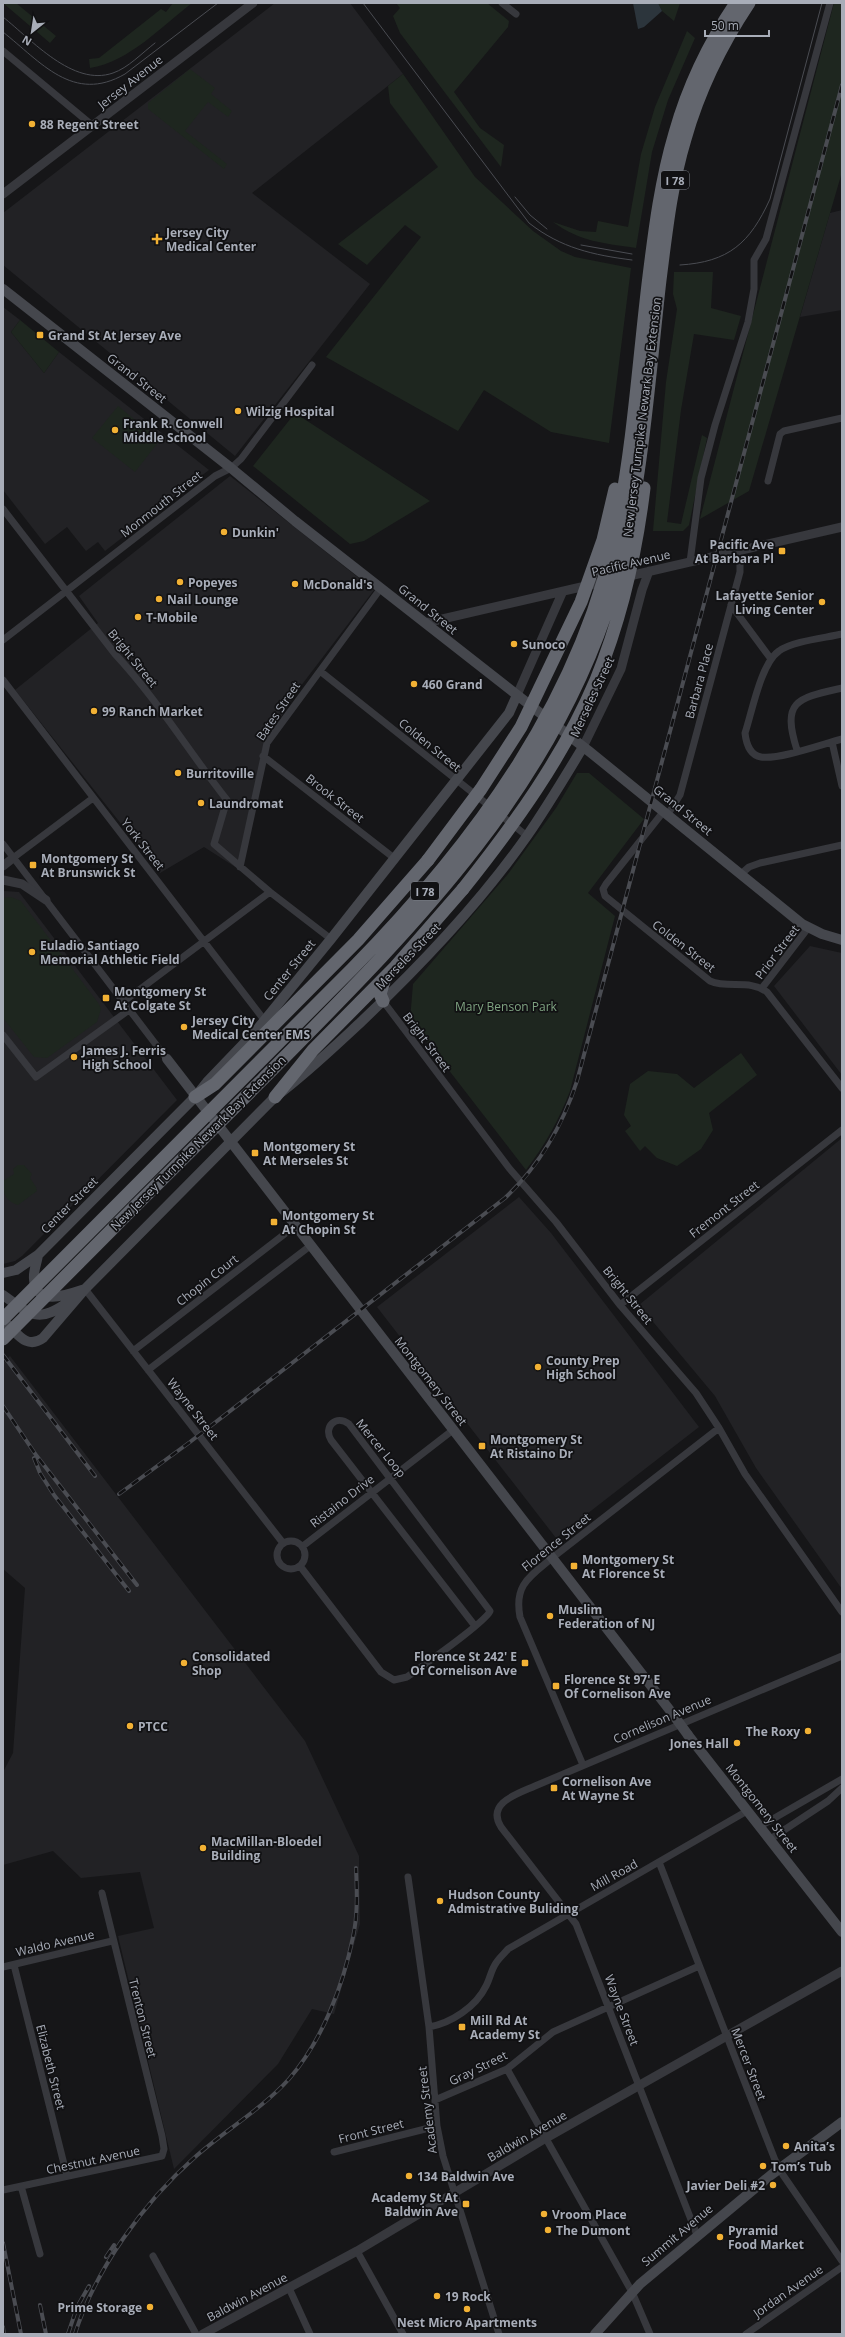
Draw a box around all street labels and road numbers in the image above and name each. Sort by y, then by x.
street label: Jersey Avenue [93,51,166,113]
road number: I 78 [661,171,689,189]
street label: New Jersey Turnpike Newark Bay Extension [619,296,665,538]
street label: Grand Street [104,349,170,407]
street label: Monmouth Street [117,467,205,541]
street label: Pacific Avenue [590,546,672,580]
street label: Grand Street [395,580,461,638]
street label: Bright Street [104,625,162,691]
street label: Barbara Place [681,641,717,721]
street label: Merseles Street [566,654,618,740]
street label: Bates Street [252,678,304,744]
street label: Colden Street [395,715,465,775]
street label: Brook Street [302,770,368,826]
street label: Grand Street [650,781,716,839]
street label: York Street [117,814,169,874]
road number: I 78 [411,882,439,900]
street label: Colden Street [649,916,719,976]
street label: Merseles Street [372,919,444,993]
street label: Prior Street [751,921,803,983]
street label: Center Street [259,936,319,1004]
street label: Bright Street [399,1009,455,1075]
street label: New Jersey Turnpike Newark Bay Extension [107,1052,289,1234]
street label: Center Street [37,1173,101,1237]
street label: Fremont Street [685,1176,763,1242]
street label: Chopin Court [172,1250,242,1310]
street label: Bright Street [599,1262,657,1328]
street label: Montgomery Street [391,1333,471,1429]
street label: Wayne Street [163,1374,223,1444]
street label: Mercer Loop [352,1415,410,1481]
street label: Ristaino Drive [306,1470,378,1531]
street label: Florence Street [518,1509,594,1575]
street label: Cornelison Avenue [610,1691,714,1747]
street label: Montgomery Street [722,1760,802,1856]
street label: Mill Road [587,1855,641,1895]
street label: Waldo Avenue [14,1926,96,1960]
street label: Wayne Street [601,1972,643,2048]
street label: Trenton Street [125,1977,161,2059]
street label: Elizabeth Street [32,2023,70,2111]
street label: Mercer Street [727,2025,771,2103]
street label: Gray Street [446,2047,510,2089]
street label: Academy Street [413,2065,441,2155]
street label: Baldwin Avenue [484,2106,570,2166]
street label: Front Street [337,2115,405,2147]
street label: Chestnut Avenue [45,2142,142,2178]
street label: Summit Avenue [638,2200,717,2270]
street label: Jordan Avenue [749,2260,827,2322]
street label: Baldwin Avenue [204,2268,291,2325]

